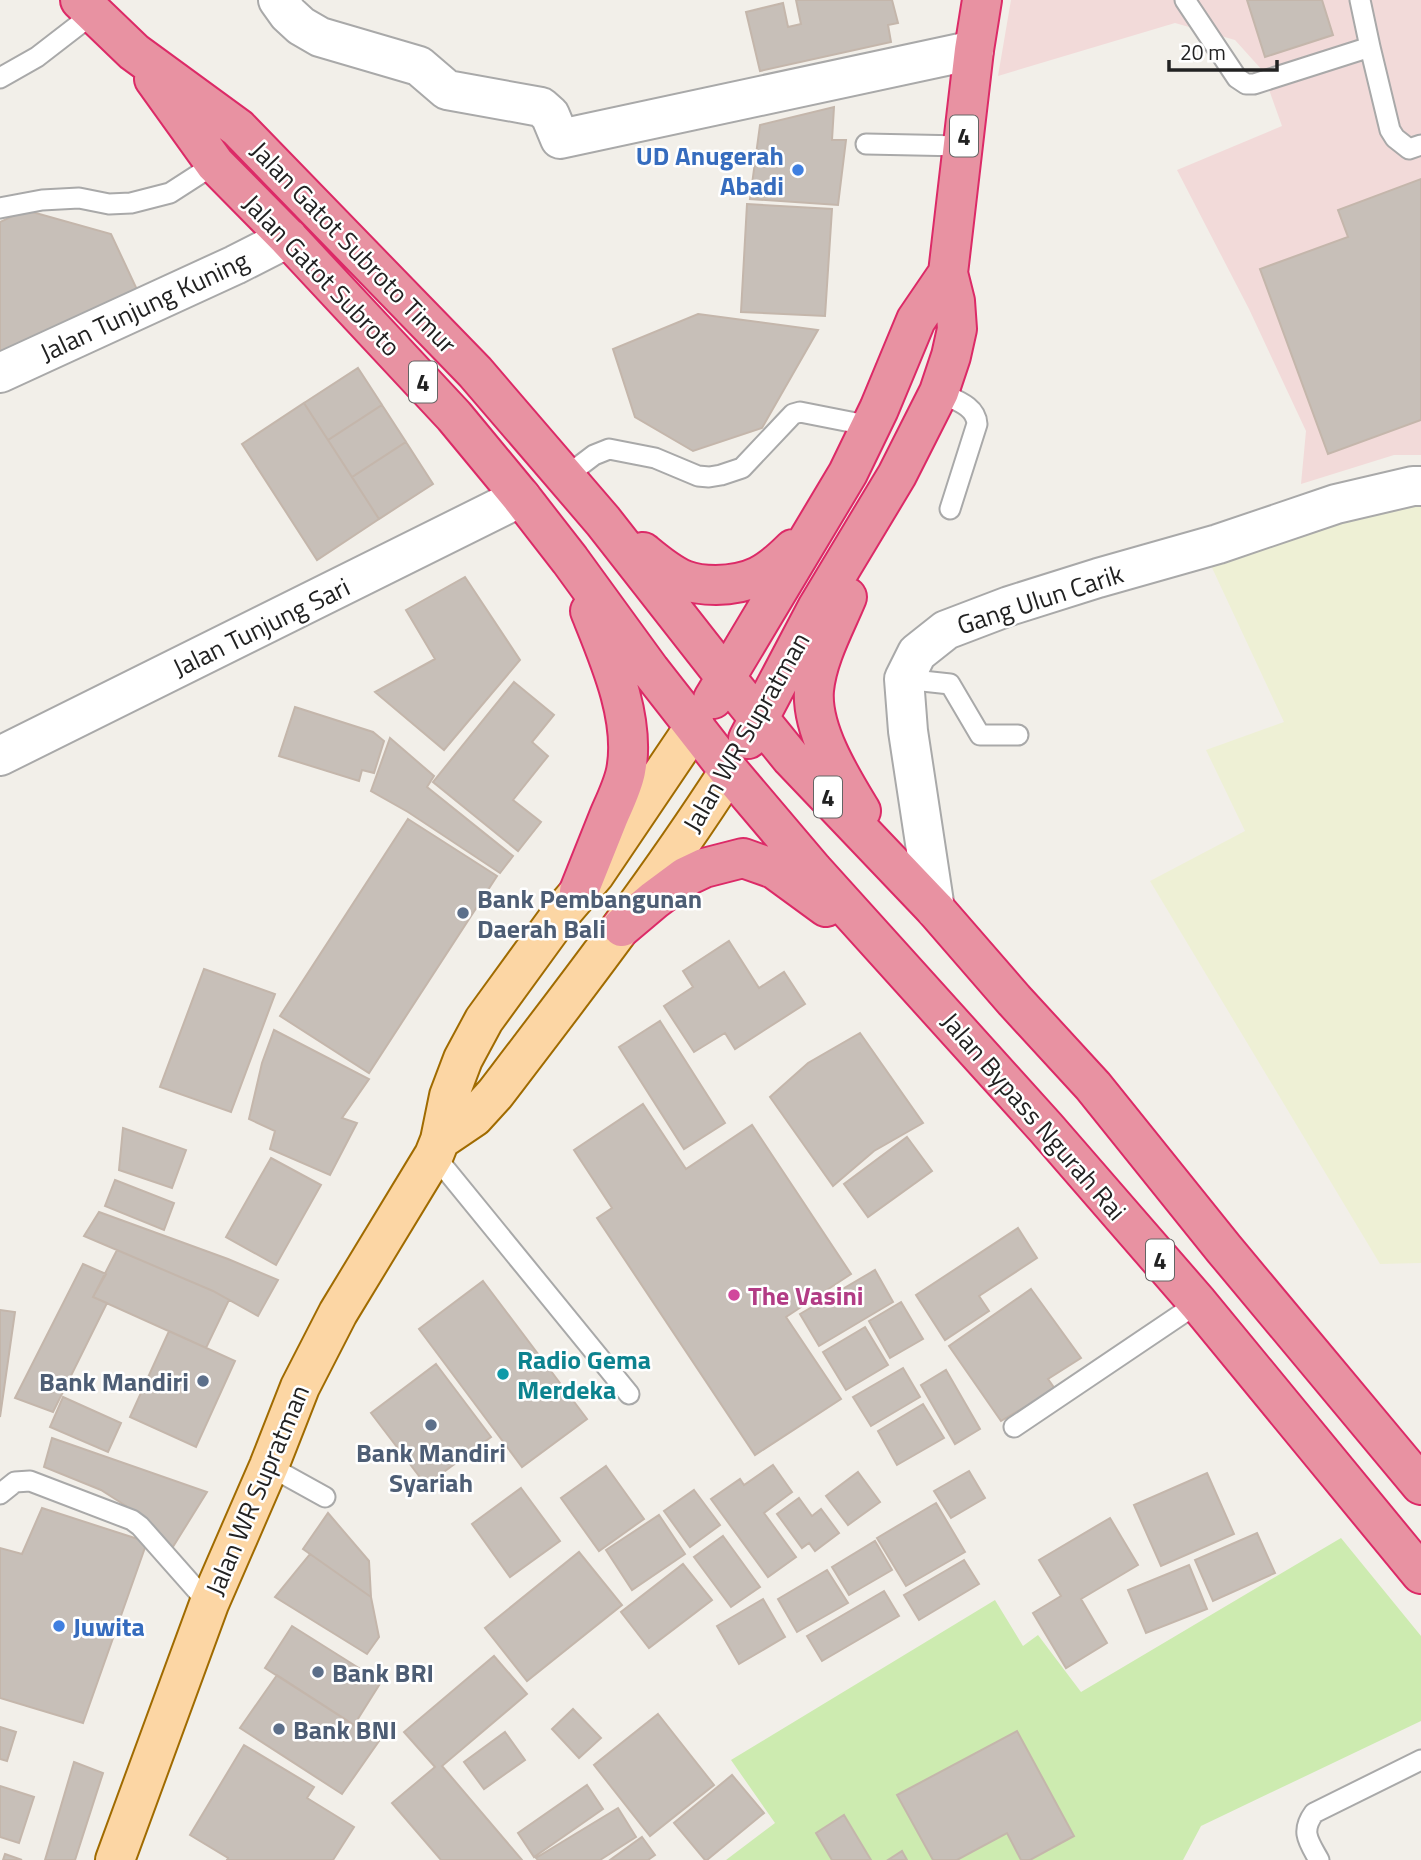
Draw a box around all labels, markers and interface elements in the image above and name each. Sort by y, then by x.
scale bar [1169,28,1278,72]
text: 20 m [1180,36,1226,68]
road number: 4 [950,116,978,156]
street label: Jalan Gatot Subroto Timur [245,135,463,359]
place label: UD Anugerah Abadi [636,136,784,205]
marker: UD Anugerah Abadi [790,162,806,178]
street label: Jalan Gatot Subroto [237,188,407,362]
street label: Jalan Tunjung Kuning [33,241,255,371]
road number: 4 [409,362,437,402]
street label: Gang Ulun Carik [952,554,1128,644]
street label: Jalan Tunjung Sari [166,567,356,687]
street label: Jalan WR Supratman [673,625,819,839]
road number: 4 [814,776,842,818]
place label: Bank Pembangunan Daerah Bali [477,879,702,948]
marker: Bank Pembangunan Daerah Bali [455,905,471,921]
street label: Jalan Bypass Ngurah Rai [932,1003,1136,1229]
road number: 4 [1146,1240,1174,1280]
place label: The Vasini [748,1276,863,1315]
marker: The Vasini [726,1287,742,1303]
place label: Radio Gema Merdeka [517,1340,651,1409]
place label: Bank Mandiri [39,1362,189,1401]
marker: Radio Gema Merdeka [495,1366,511,1382]
marker: Bank Mandiri [195,1373,211,1389]
street label: Jalan WR Supratman [195,1379,319,1601]
marker: Bank Mandiri Syariah [423,1417,439,1433]
place label: Bank Mandiri Syariah [356,1433,506,1502]
place label: Juwita [73,1607,145,1646]
marker: Juwita [51,1618,67,1634]
place label: Bank BRI [332,1653,434,1692]
marker: Bank BRI [310,1664,326,1680]
place label: Bank BNI [293,1710,397,1749]
marker: Bank BNI [271,1721,287,1737]

